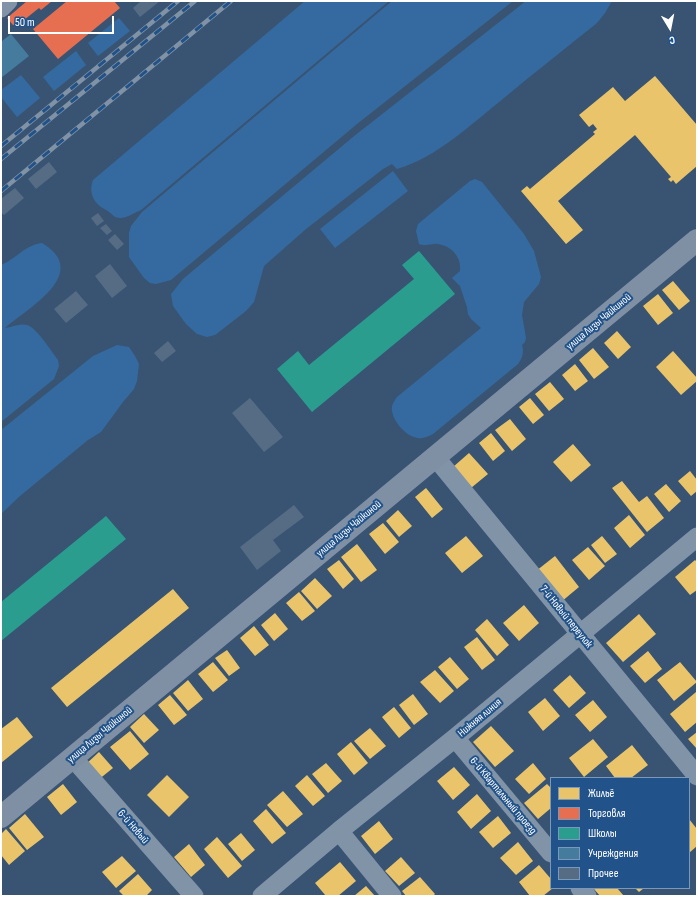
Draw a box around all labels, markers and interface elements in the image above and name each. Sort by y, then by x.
scale bar [10,8,116,34]
north arrow [650,8,690,48]
text: 50 m [15,15,35,30]
text: С [668,33,676,47]
street label: улица Лизы Чайкиной [564,291,634,353]
street label: улица Лизы Чайкиной [314,498,384,560]
street label: 7-й Новый переулок [537,583,595,651]
street label: Нижняя линия [455,696,505,740]
street label: улица Лизы Чайкиной [65,704,135,766]
street label: 6-й Квартальный проезд [467,755,539,837]
legend [550,777,690,889]
text: Жильё [588,786,614,801]
text: Торговля [588,806,625,821]
street label: 6-й Новый [115,807,151,847]
text: Школы [588,826,617,841]
text: Учреждения [588,846,638,861]
text: Прочее [588,866,619,881]

